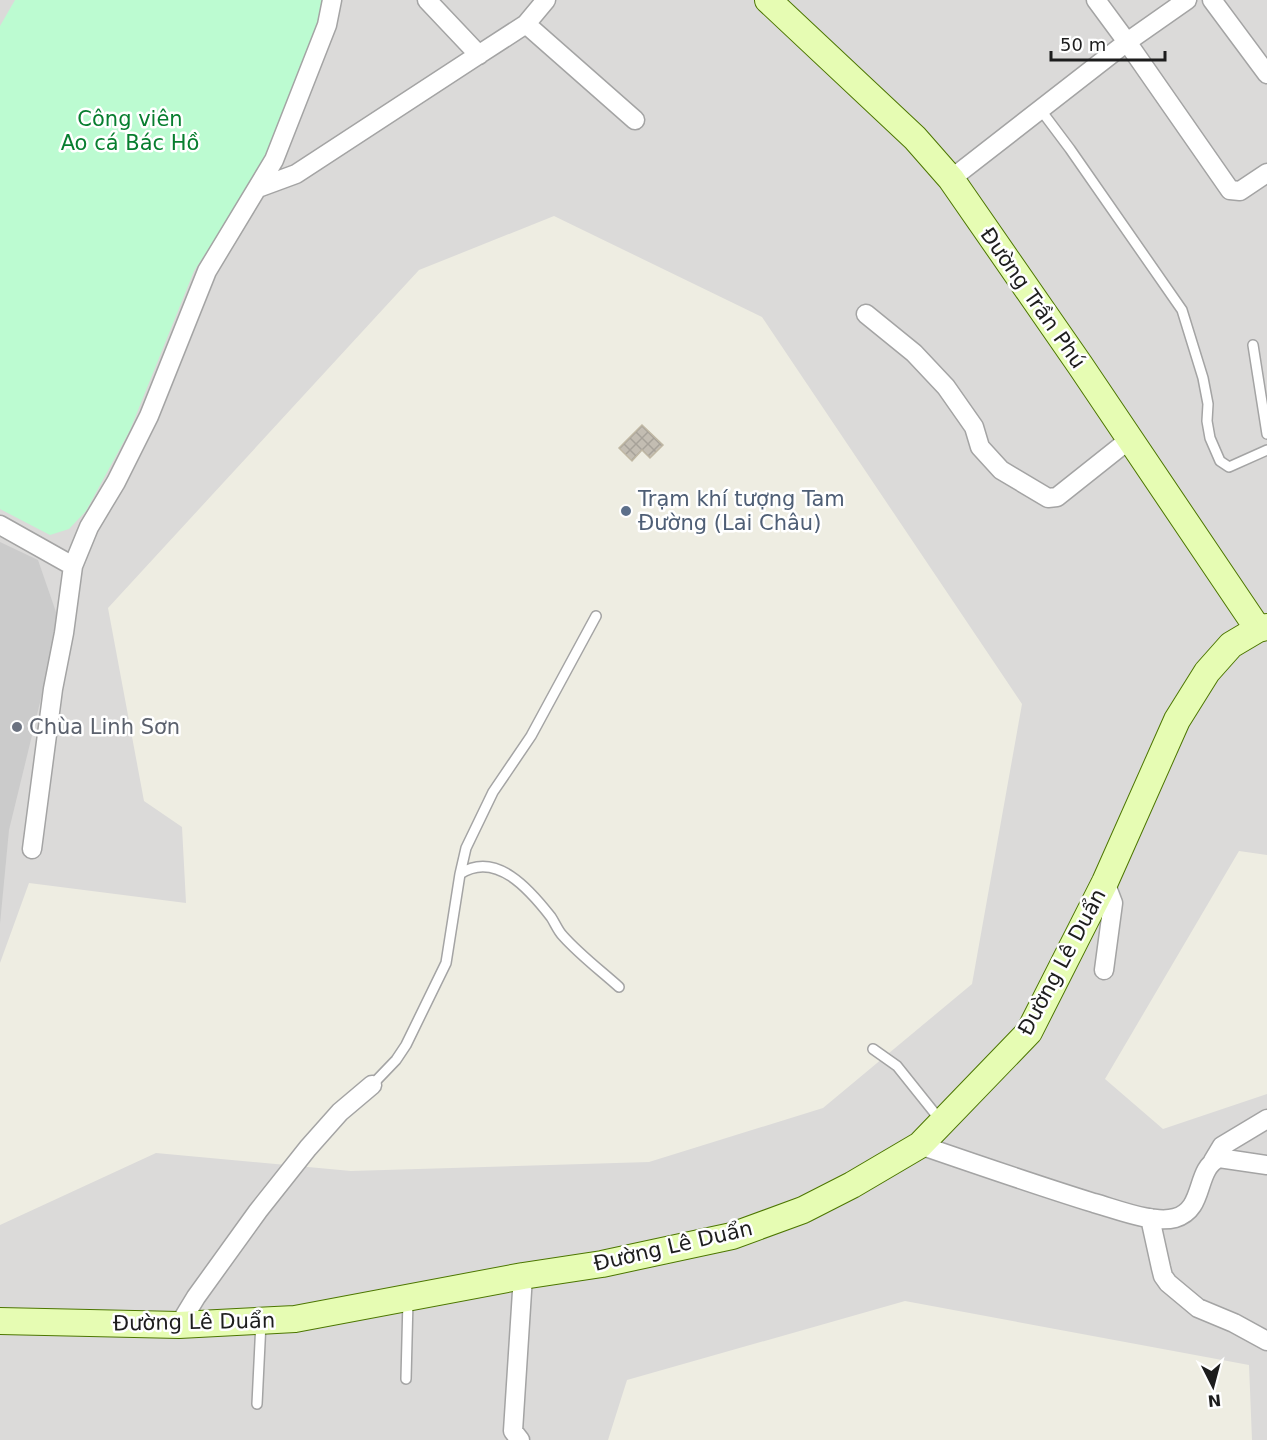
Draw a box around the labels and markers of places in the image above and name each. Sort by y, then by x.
place label: Trạm khí tượng Tam Đường (Lai Châu) [637,487,845,535]
marker: Trạm khí tượng Tam Đường (Lai Châu) [619,504,633,518]
place label: Chùa Linh Sơn [29,715,180,739]
marker: Chùa Linh Sơn [10,720,24,734]

